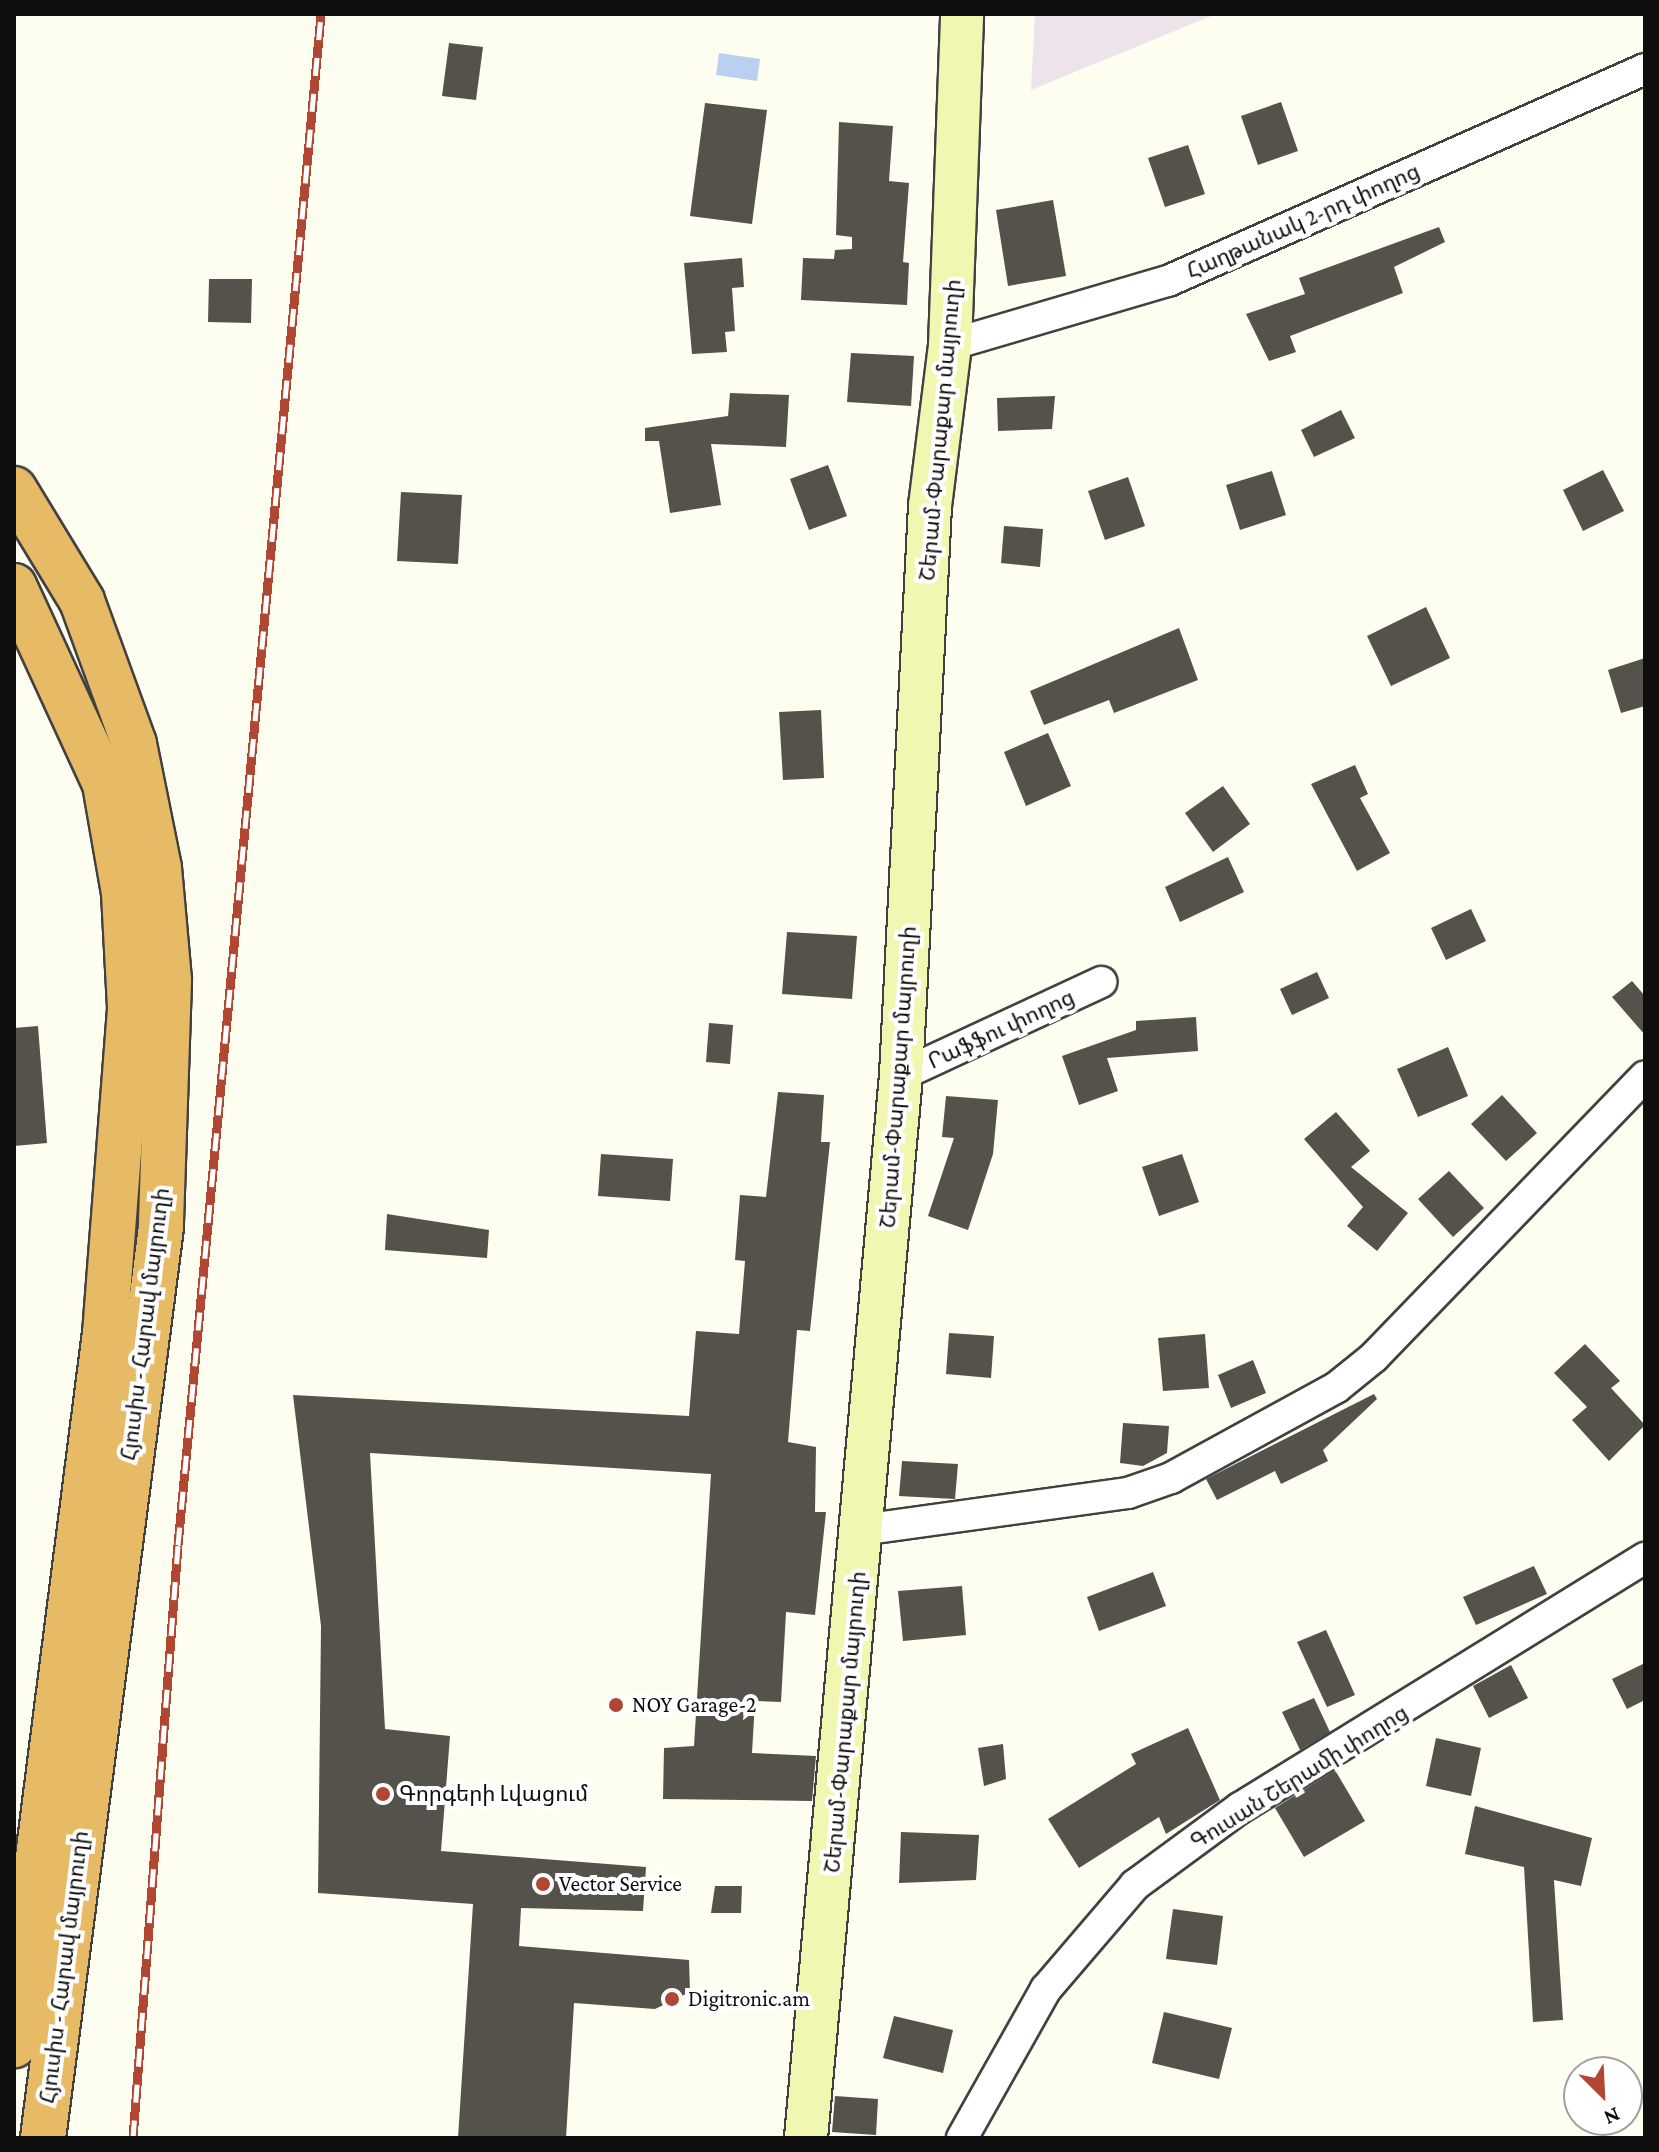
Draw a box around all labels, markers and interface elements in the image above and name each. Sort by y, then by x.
street label: Հաղթանակ 2-րդ փողոց [1182,158,1424,284]
street label: Շերամ-Փարաքար մայրուղի [914,278,966,582]
street label: Շերամ-Փարաքար մայրուղի [874,925,922,1229]
street label: Րաֆֆու փողոց [924,984,1078,1074]
street label: Հյուսիս - Հարավ մայրուղի [115,1186,175,1462]
street label: Շերամ-Փարաքար մայրուղի [819,1570,871,1874]
place label: NOY Garage-2 [632,1692,757,1718]
marker: NOY Garage-2 [607,1696,625,1714]
street label: Գուսան Շերամի փողոց [1185,1699,1413,1855]
place label: Գորգերի Լվացում [399,1781,588,1807]
marker: Գորգերի Լվացում [374,1785,392,1803]
street label: Հյուսիս - Հարավ մայրուղի [34,1829,94,2105]
place label: Vector Service [559,1871,682,1897]
marker: Vector Service [534,1875,552,1893]
place label: Digitronic.am [688,1986,810,2012]
marker: Digitronic.am [663,1990,681,2008]
north arrow [1563,2056,1643,2136]
text: N [1600,2102,1624,2131]

